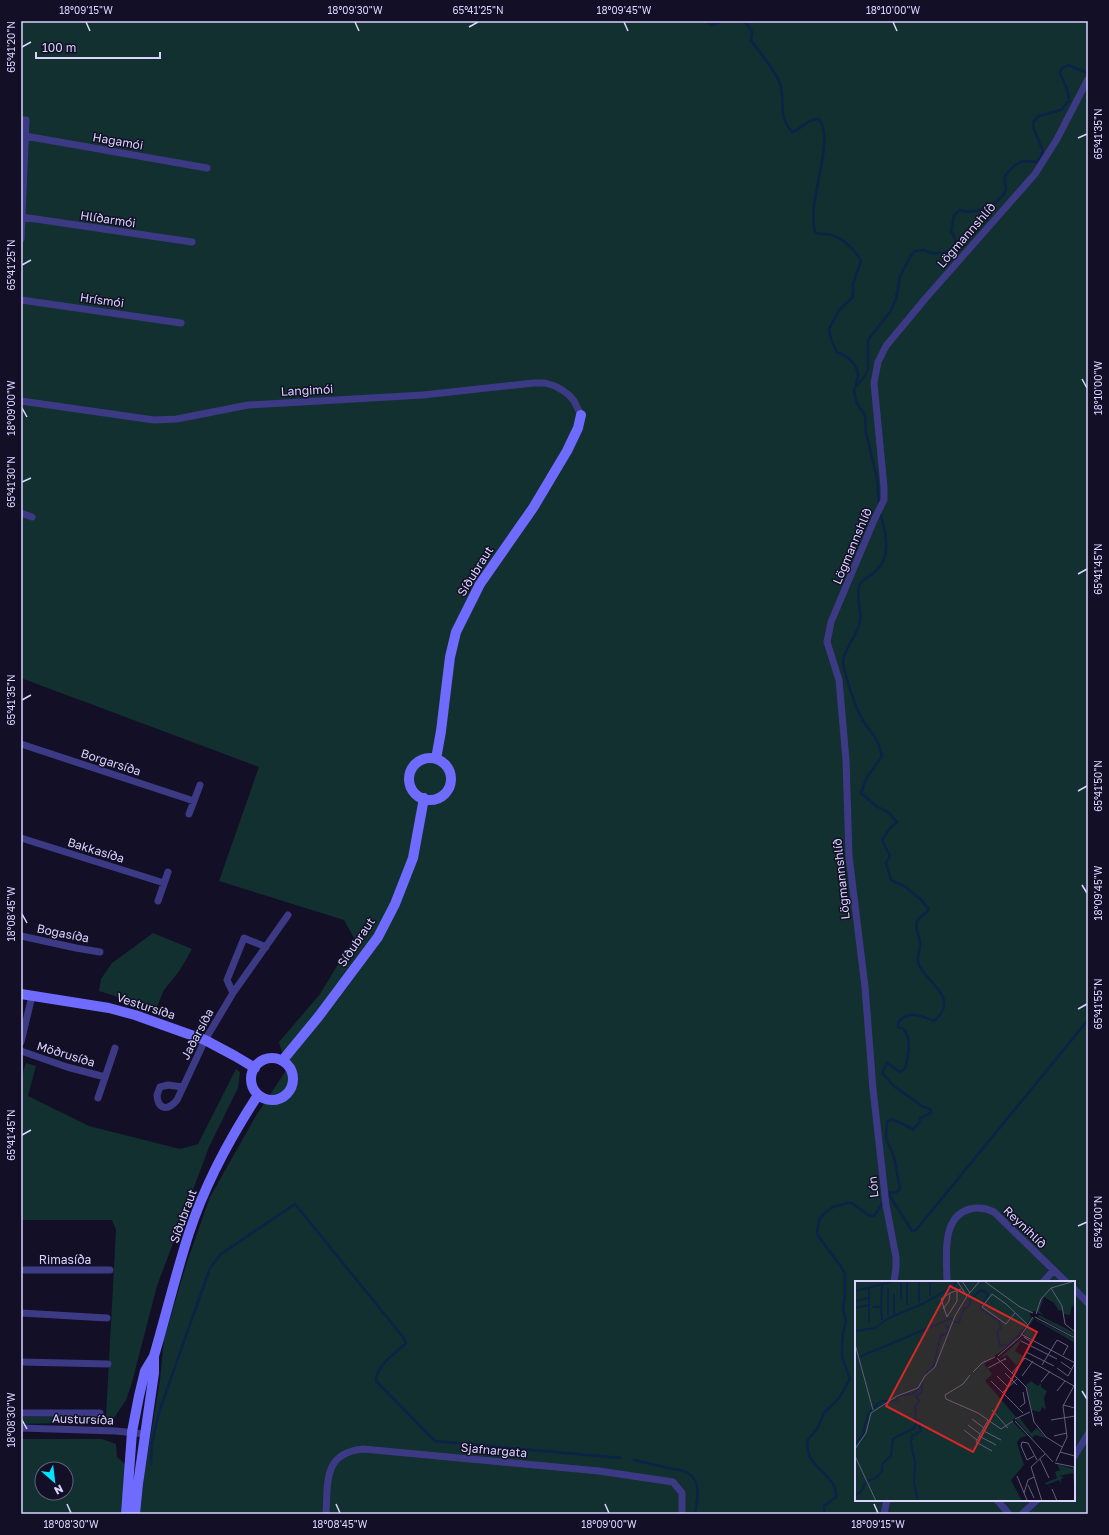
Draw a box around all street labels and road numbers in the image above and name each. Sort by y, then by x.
street label: Hagamói [92,129,144,153]
street label: Lögmannshlíð [934,199,998,271]
street label: Hlíðarmói [79,208,137,230]
street label: Hrísmói [79,289,125,311]
street label: Langimói [280,381,334,399]
street label: Lögmannshlíð [829,506,875,586]
street label: Síðubraut [454,543,496,599]
street label: Borgarsíða [79,745,143,779]
street label: Bakkasíða [66,834,126,866]
street label: Lögmannshlíð [829,838,853,920]
street label: Síðubraut [334,914,378,969]
street label: Bogasíða [36,921,90,945]
street label: Vestursíða [115,989,177,1023]
street label: Jaðarsíða [177,1006,217,1062]
street label: Möðrusíða [35,1038,97,1070]
street label: Lón [864,1176,882,1198]
street label: Síðubraut [166,1187,200,1245]
street label: Reynihlíð [1000,1203,1050,1251]
street label: Rimasíða [39,1252,91,1267]
street label: Austursíða [52,1410,114,1428]
street label: Sjafnargata [460,1440,528,1460]

